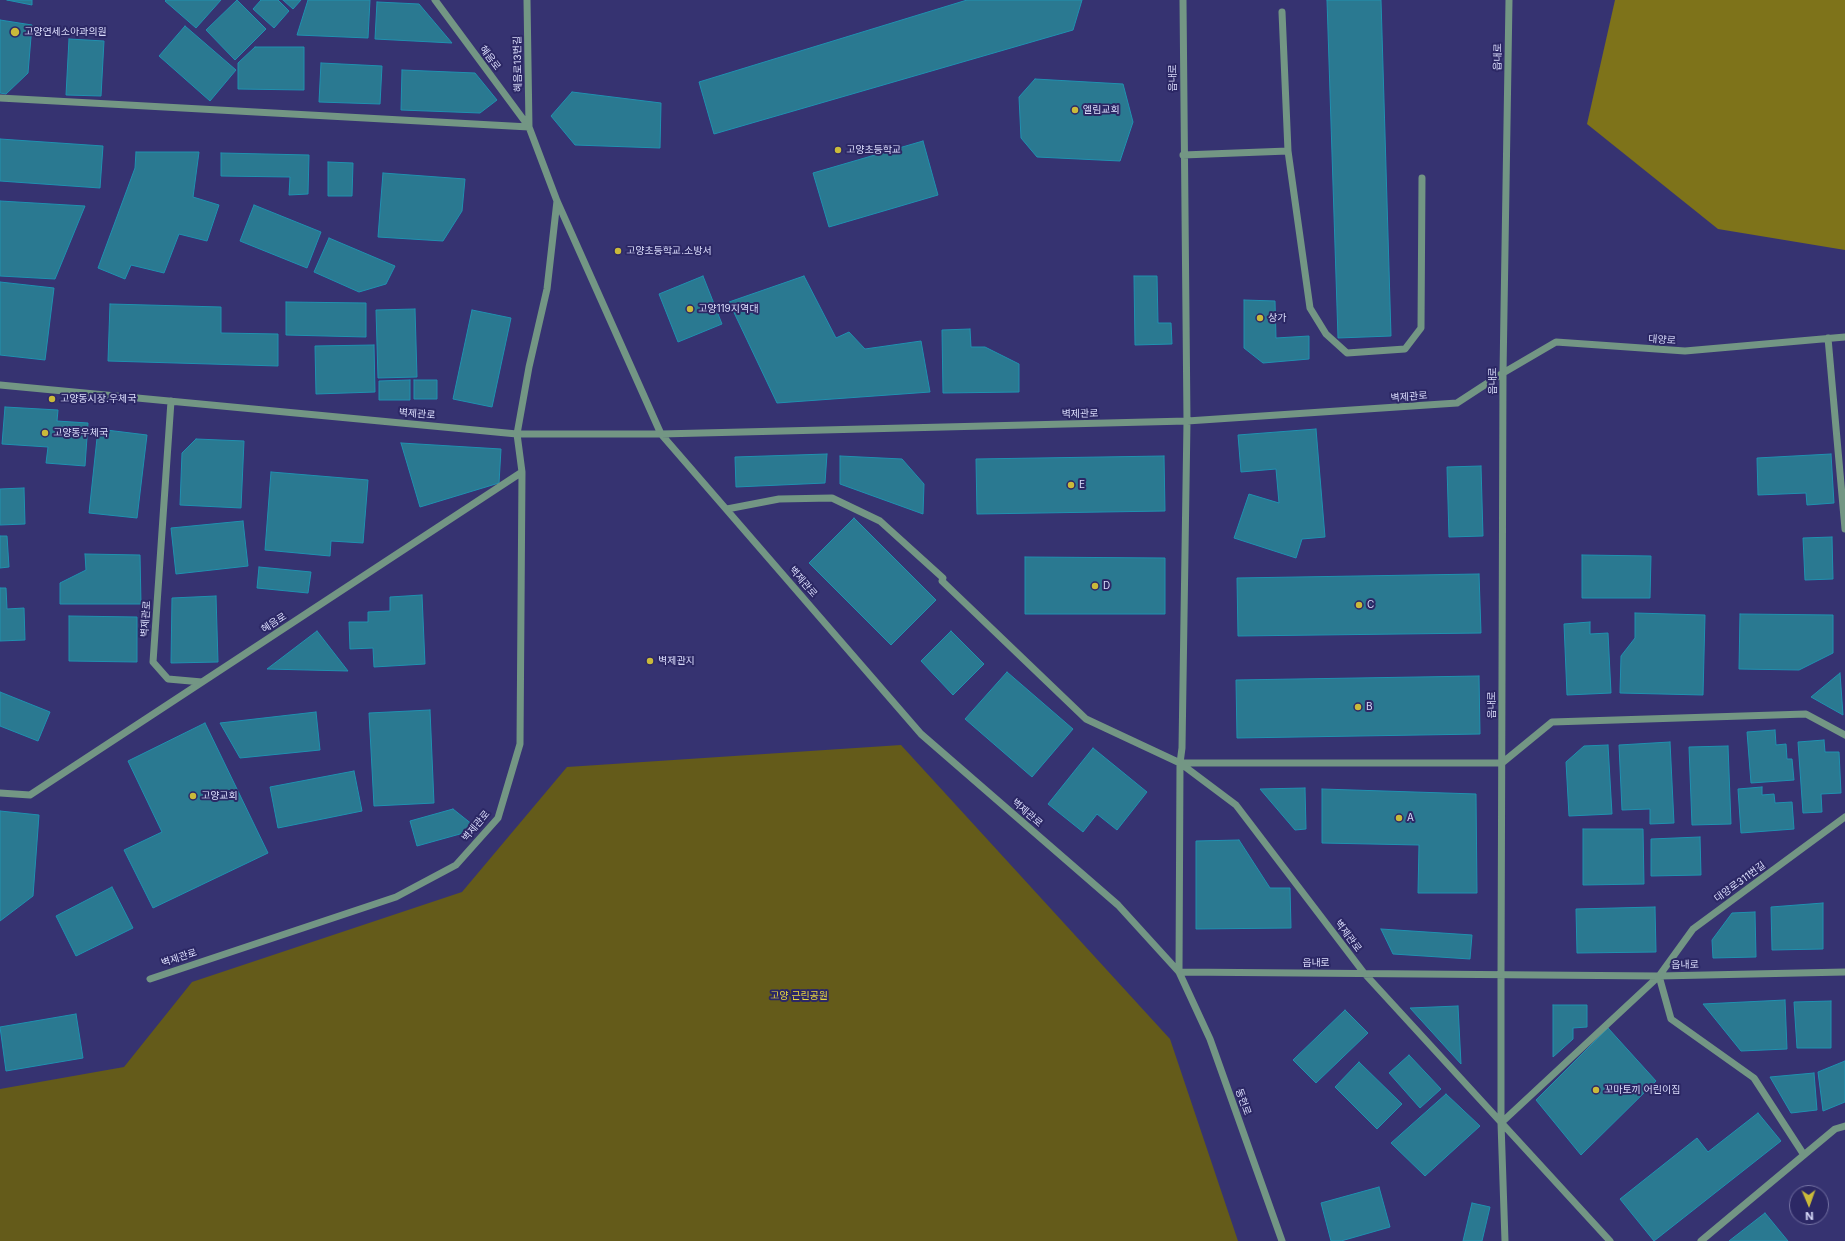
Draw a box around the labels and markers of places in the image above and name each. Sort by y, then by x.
marker: 고양연세소아과의원 [9,26,21,38]
place label: 고양연세소아과의원 [24,26,107,38]
place label: 엘림교회 [1083,104,1120,116]
marker: 엘림교회 [1070,105,1080,115]
place label: 고양초등학교 [846,144,901,156]
marker: 고양초등학교 [833,145,843,155]
place label: 고양초등학교.소방서 [626,245,712,257]
marker: 고양초등학교.소방서 [613,246,623,256]
place label: 고양119지역대 [698,303,758,315]
marker: 고양119지역대 [685,304,695,314]
place label: 상가 [1268,312,1286,324]
marker: 상가 [1255,313,1265,323]
place label: 고양동시장.우체국 [60,393,136,405]
marker: 고양동시장.우체국 [47,394,57,404]
place label: 고양동우체국 [53,427,108,439]
marker: 고양동우체국 [40,428,50,438]
place label: E [1079,479,1085,491]
marker: E [1066,480,1076,490]
place label: D [1103,580,1110,592]
marker: D [1090,581,1100,591]
place label: C [1367,599,1374,611]
marker: C [1354,600,1364,610]
place label: 벽제관지 [658,655,695,667]
marker: 벽제관지 [645,656,655,666]
place label: B [1366,701,1373,713]
marker: B [1353,702,1363,712]
place label: 고양교회 [201,790,238,802]
marker: 고양교회 [188,791,198,801]
place label: A [1407,812,1414,824]
marker: A [1394,813,1404,823]
place label: 꼬마토끼 어린이집 [1604,1084,1680,1096]
marker: 꼬마토끼 어린이집 [1591,1085,1601,1095]

